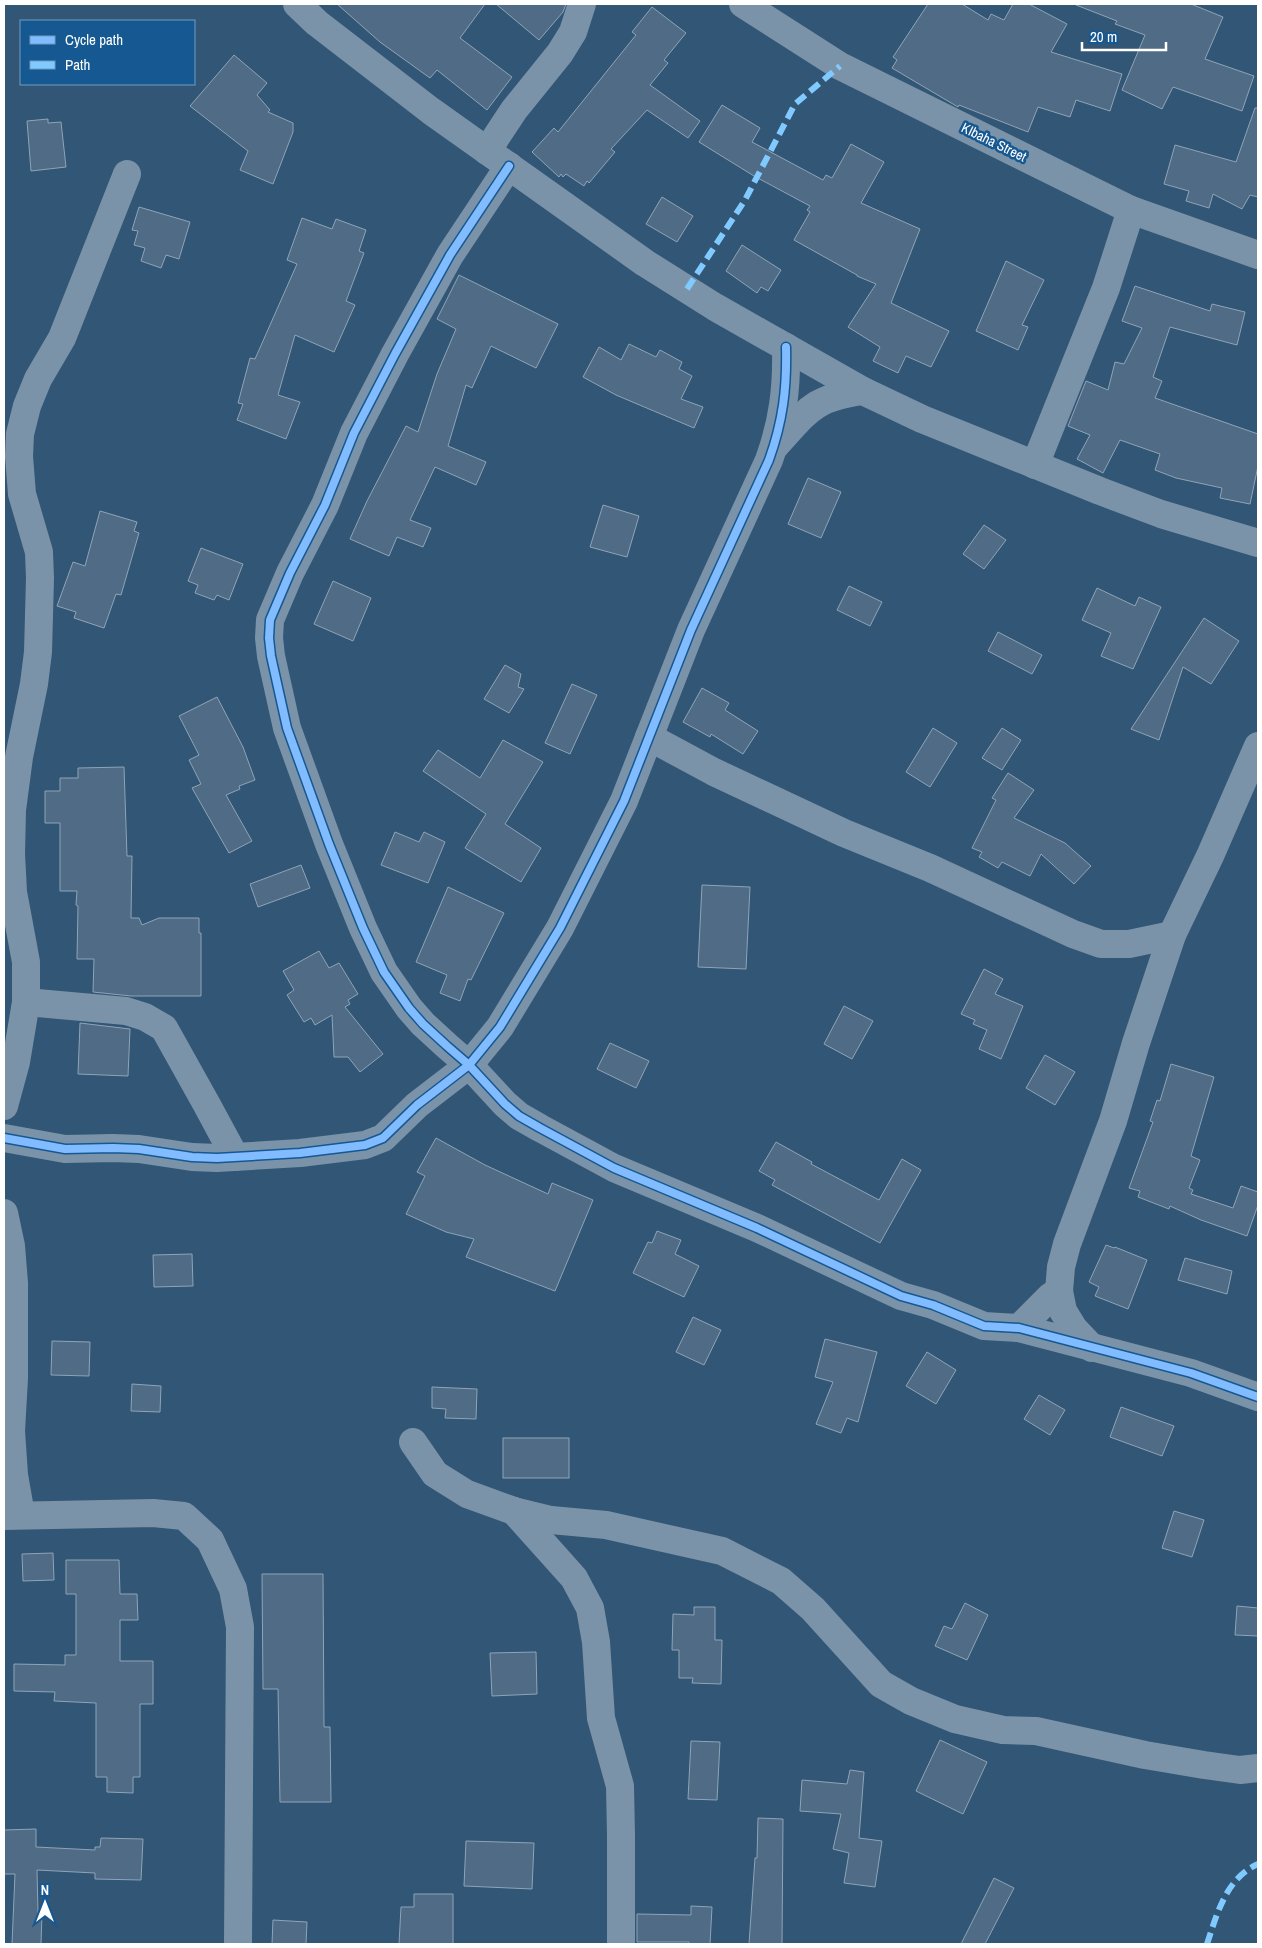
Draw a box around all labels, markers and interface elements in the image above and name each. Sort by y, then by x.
legend [20,20,195,85]
scale bar [1082,20,1166,52]
text: 20 m [1090,26,1117,47]
text: Cycle path [65,29,123,50]
text: Path [65,54,90,75]
street label: KIbaha Street [958,119,1030,165]
north arrow [20,1878,70,1928]
text: N [41,1881,49,1899]

